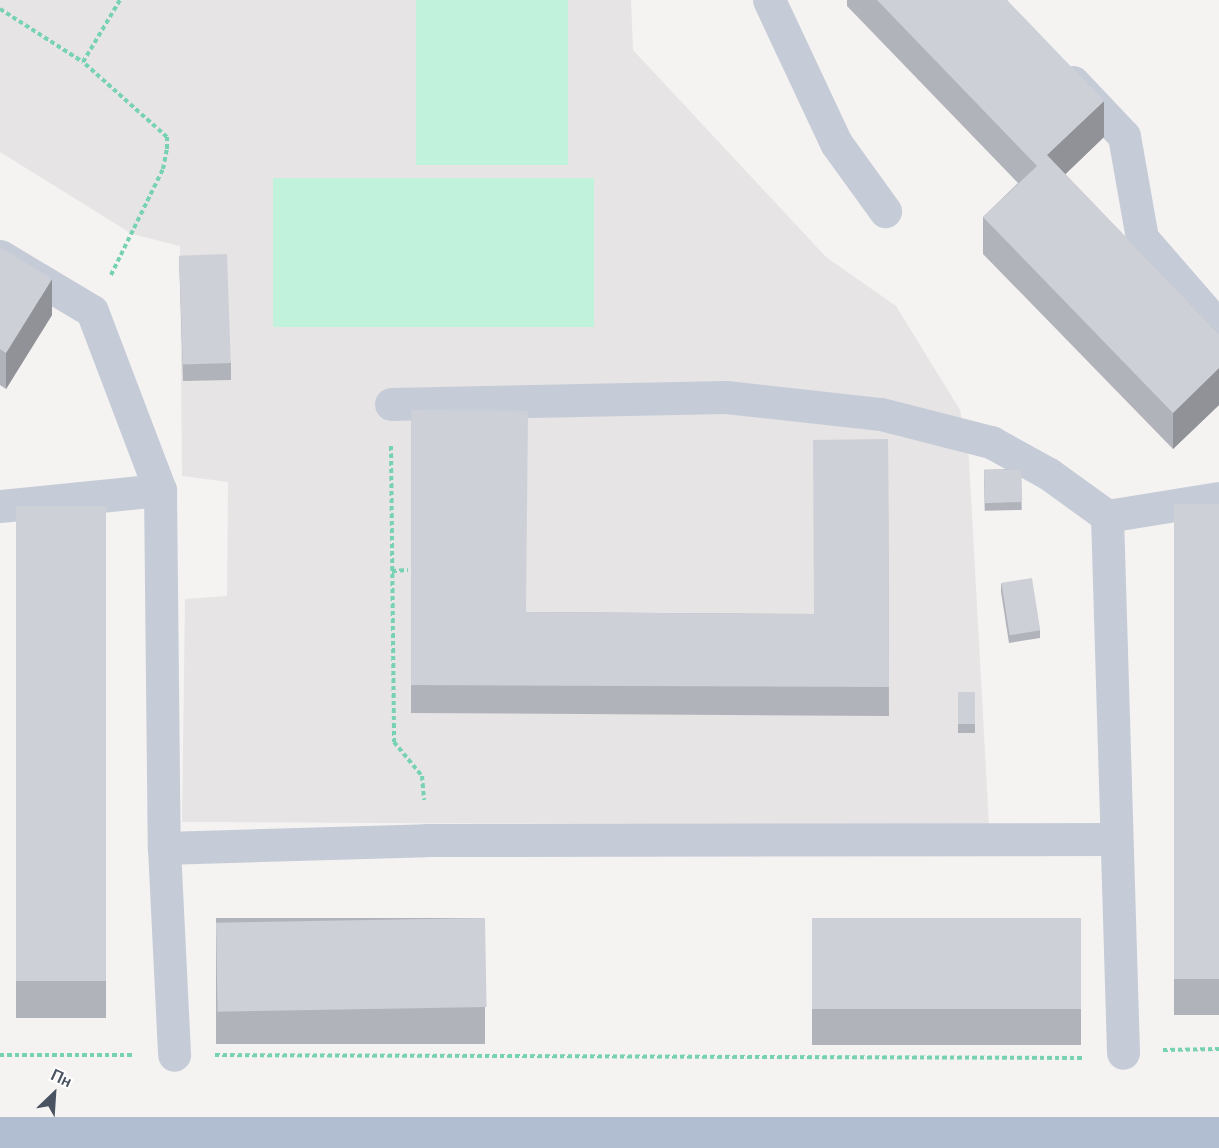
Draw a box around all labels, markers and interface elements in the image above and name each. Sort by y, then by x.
north arrow [24,1064,84,1124]
text: Пн [48,1064,75,1090]

